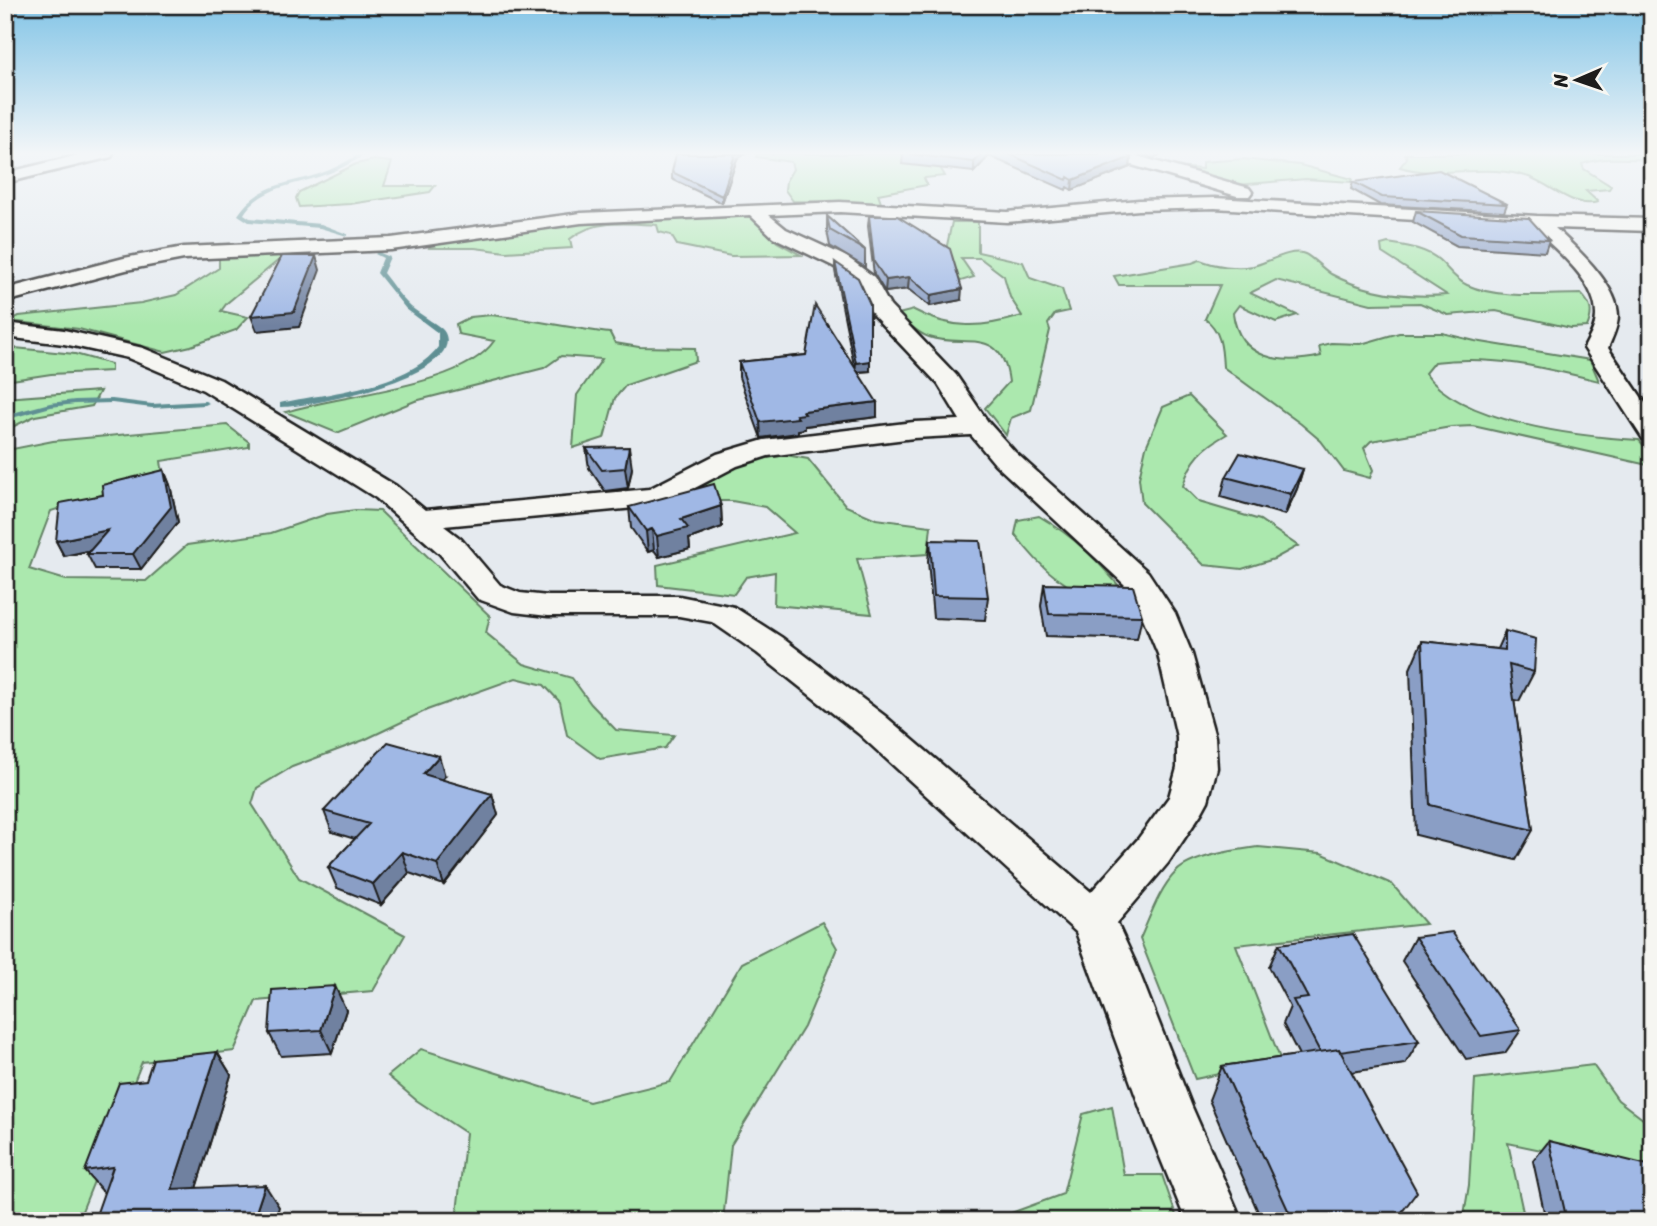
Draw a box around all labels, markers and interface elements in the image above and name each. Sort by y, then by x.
north arrow [1542,46,1612,116]
text: N [1544,73,1577,89]

